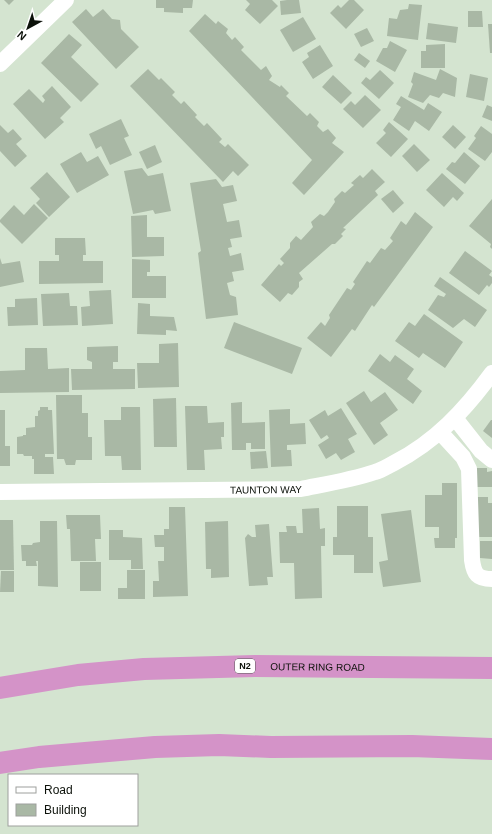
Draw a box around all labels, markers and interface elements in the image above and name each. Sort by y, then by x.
north arrow [8,8,48,48]
text: N [15,28,28,43]
street label: TAUNTON WAY [230,484,302,496]
road number: N2 [235,659,255,673]
street label: OUTER RING ROAD [270,661,365,673]
legend [8,774,138,826]
text: Road [44,783,73,797]
text: Building [44,803,87,817]

